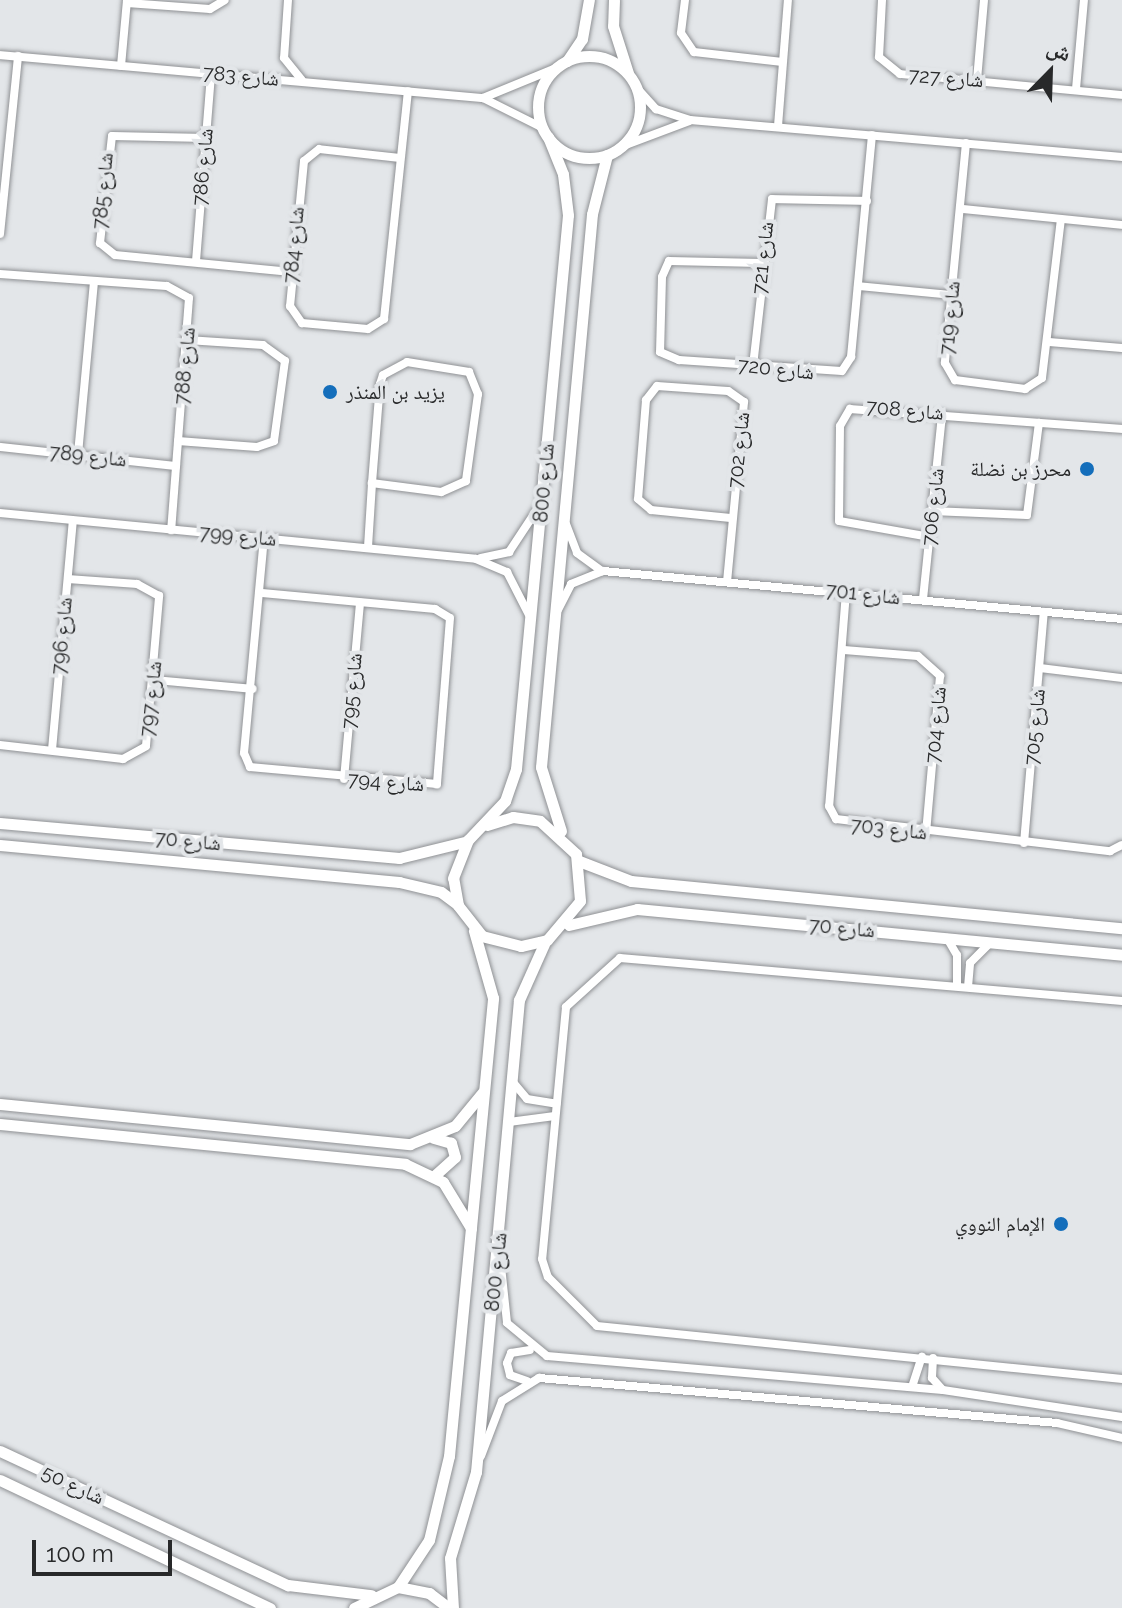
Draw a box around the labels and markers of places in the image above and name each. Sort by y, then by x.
place label: يزيد بن المنذر [346,380,445,404]
marker: يزيد بن المنذر [321,383,339,401]
place label: محرز بن نضلة [970,457,1071,481]
marker: محرز بن نضلة [1078,460,1096,478]
place label: الإمام النووي [955,1212,1045,1236]
marker: الإمام النووي [1052,1215,1070,1233]

